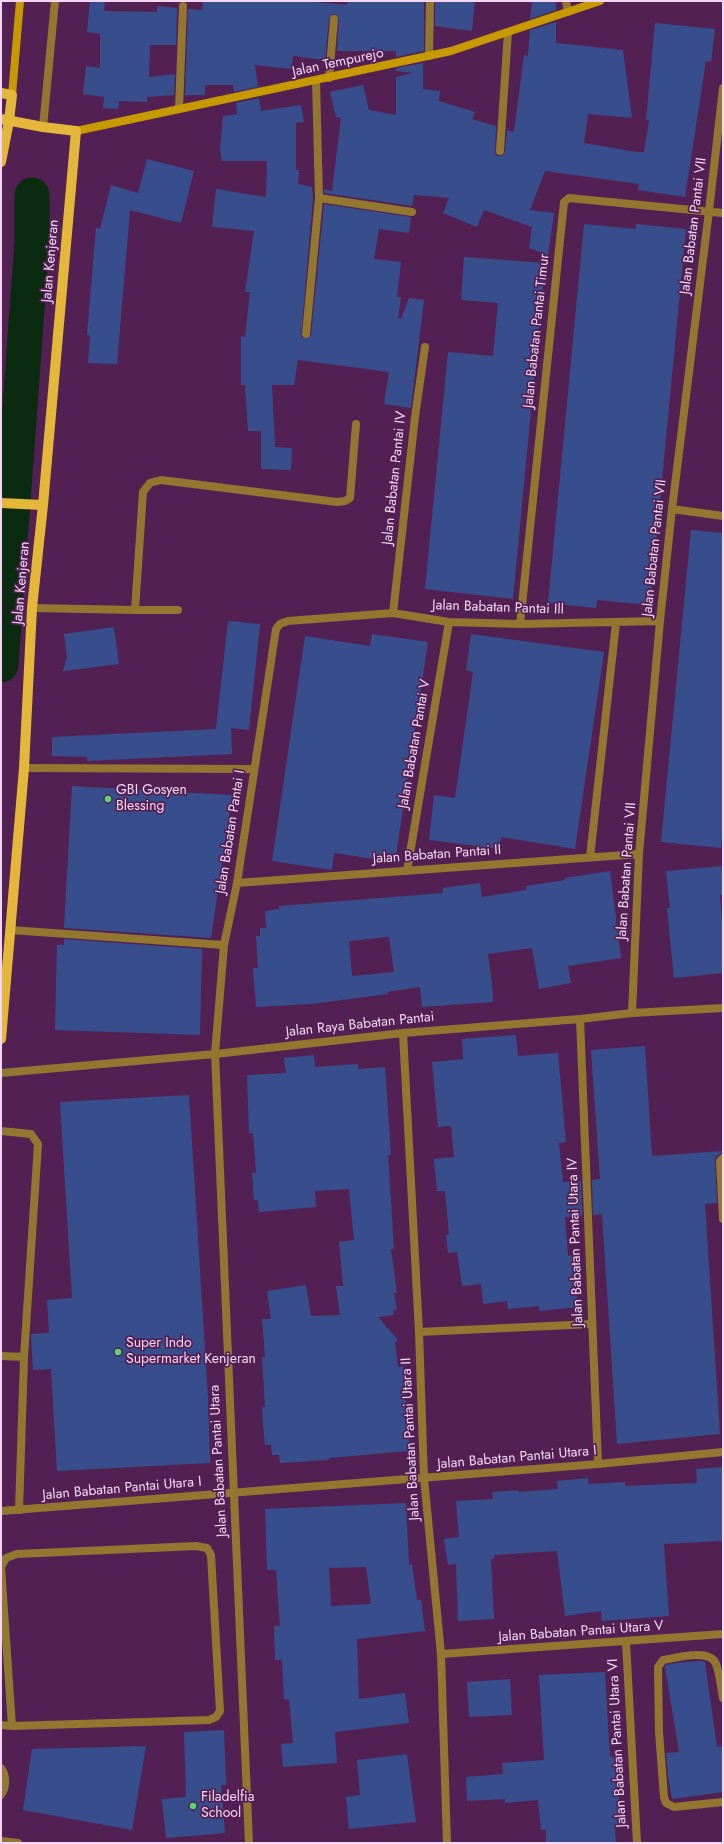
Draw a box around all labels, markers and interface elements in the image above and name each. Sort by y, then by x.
street label: Jalan Tempurejo [291,45,385,81]
street label: Jalan Babatan Pantai VII [677,157,711,295]
street label: Jalan Kenjeran [39,219,63,303]
street label: Jalan Babatan Pantai Timur [521,253,553,409]
street label: Jalan Babatan Pantai IV [380,410,410,546]
street label: Jalan Babatan Pantai VII [639,479,671,617]
street label: Jalan Kenjeran [10,541,34,625]
street label: Jalan Babatan Pantai Ill [432,597,564,619]
street label: Jalan Babatan Pantai V [395,678,435,810]
street label: Jalan Babatan Pantai I [213,769,249,895]
place label: GBI Gosyen Blessing [116,783,187,816]
marker: GBI Gosyen Blessing [103,794,113,804]
street label: Jalan Babatan Pantai VII [614,802,640,940]
street label: Jalan Babatan Pantai II [372,842,502,868]
street label: Jalan Raya Babatan Pantai [285,1009,435,1041]
street label: Jalan Babatan Pantai Utara IV [565,1157,587,1327]
place label: Super Indo Supermarket Kenjeran [126,1336,256,1368]
marker: Super Indo Supermarket Kenjeran [113,1347,123,1357]
street label: Jalan Babatan Pantai Utara II [398,1357,424,1521]
street label: Jalan Babatan Pantai Utara [207,1385,231,1537]
street label: Jalan Babatan Pantai Utara I [437,1443,597,1473]
street label: Jalan Babatan Pantai Utara I [42,1474,202,1504]
street label: Jalan Babatan Pantai Utara V [498,1618,664,1646]
street label: Jalan Babatan Pantai Utara VI [605,1658,631,1828]
place label: Filadelfia School [201,1790,254,1822]
marker: Filadelfia School [188,1801,198,1811]

